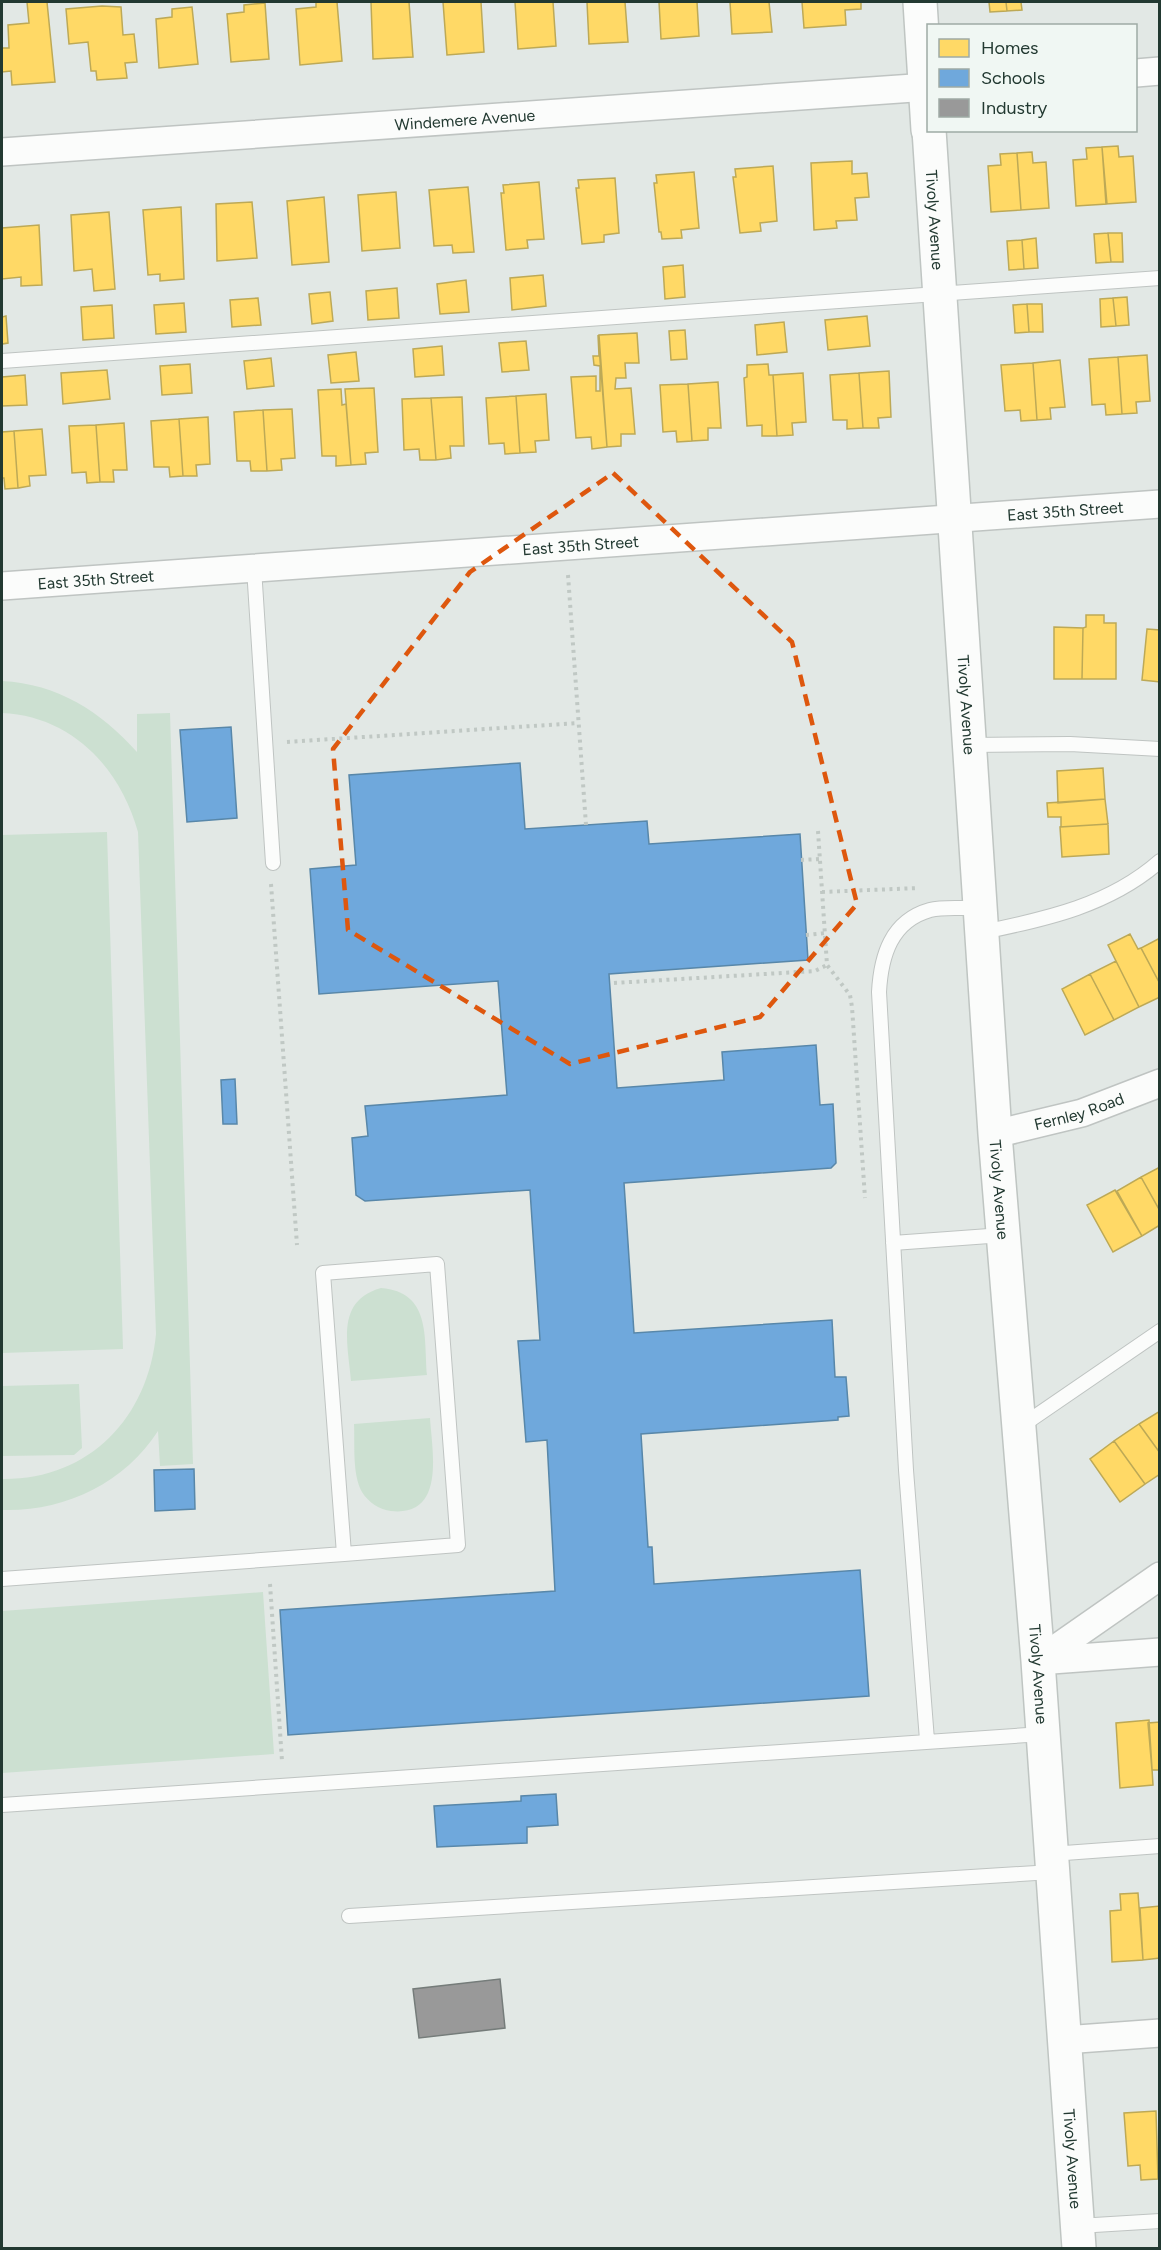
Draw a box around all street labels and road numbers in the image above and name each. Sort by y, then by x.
street label: Windemere Avenue [394,105,536,134]
street label: Tivoly Avenue [922,169,948,271]
street label: East 35th Street [1006,497,1124,524]
street label: East 35th Street [522,531,640,559]
street label: East 35th Street [37,566,155,593]
street label: Tivoly Avenue [954,654,980,756]
street label: Fernley Road [1032,1088,1126,1134]
street label: Tivoly Avenue [986,1139,1013,1241]
street label: Tivoly Avenue [1026,1623,1052,1725]
street label: Tivoly Avenue [1060,2108,1086,2210]

